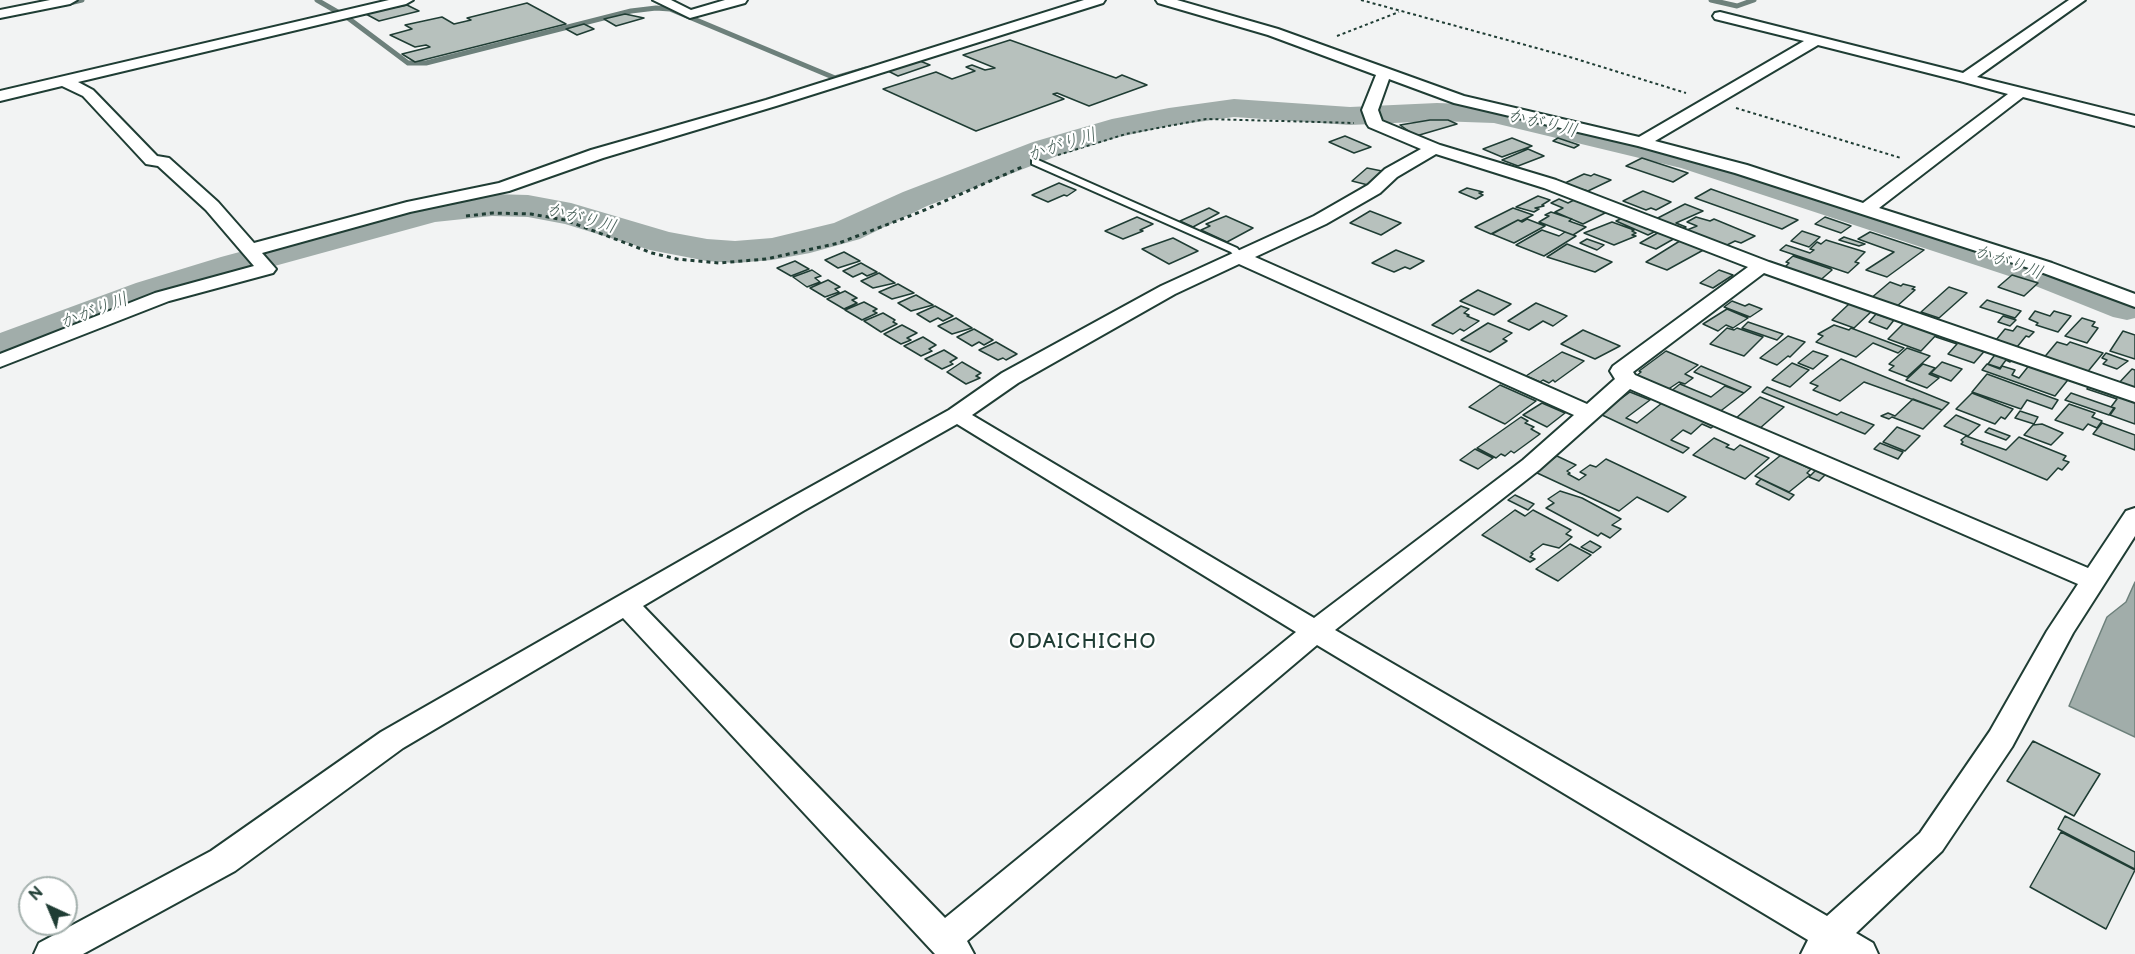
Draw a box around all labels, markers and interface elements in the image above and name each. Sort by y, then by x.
water label: かがり川 [1504,105,1580,143]
water label: かがり川 [1024,125,1100,167]
water label: かがり川 [543,199,619,239]
water label: かがり川 [1970,241,2046,285]
water label: かがり川 [57,289,131,335]
district label: ODAICHICHO [1009,630,1157,656]
north arrow [18,876,78,936]
text: N [26,883,47,905]

